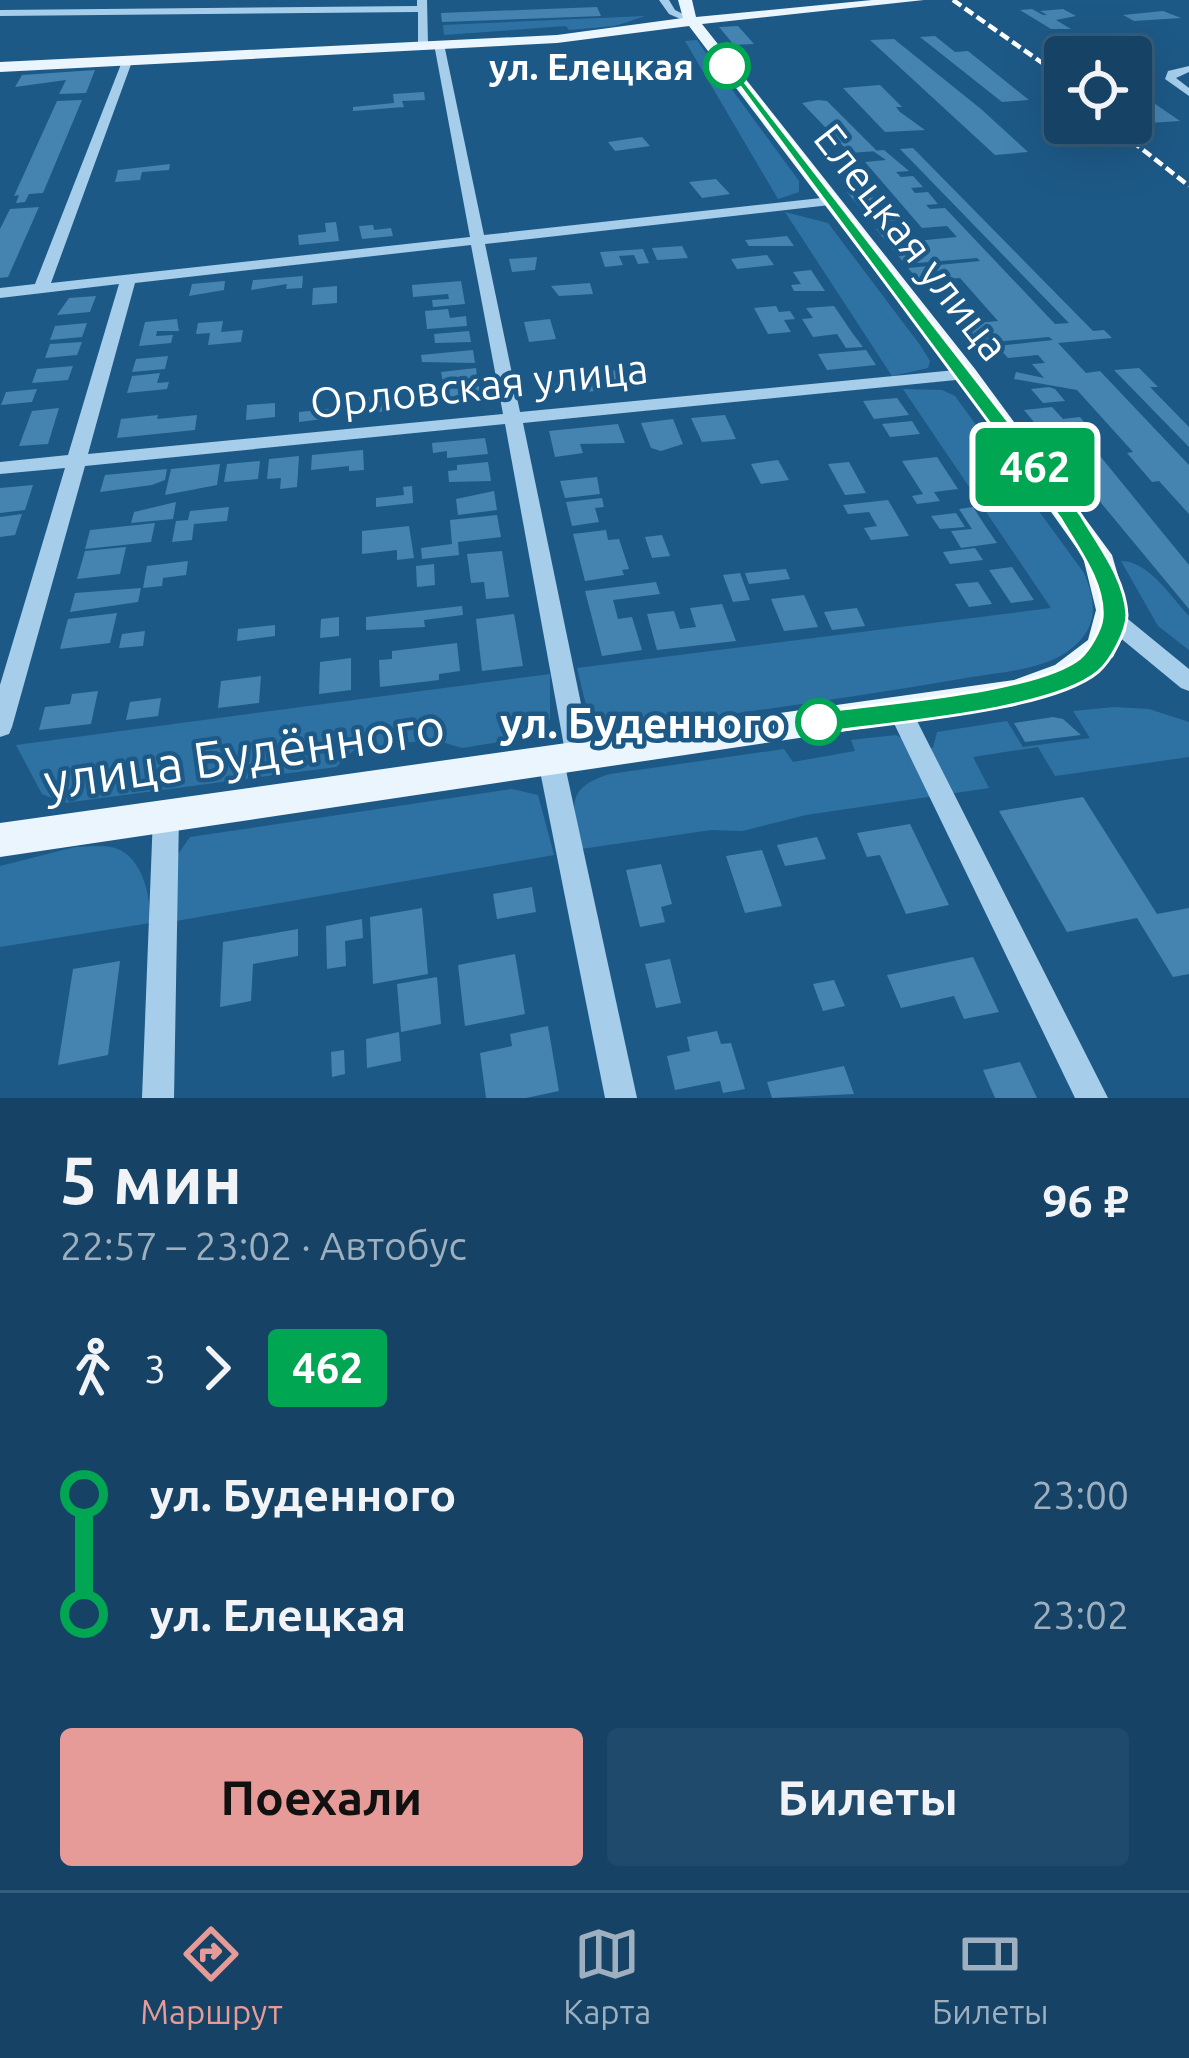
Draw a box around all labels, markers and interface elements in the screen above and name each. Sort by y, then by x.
map controls [1044,36,1152,144]
button: locate [1044,36,1152,144]
marker: ул. Елецкая [705,44,749,88]
place label: ул. Елецкая [489,46,694,87]
street label: Елецкая улица [805,115,1019,369]
street label: Орловская улица [308,344,650,426]
line badge: 462 [966,428,1104,506]
text: 462 [999,443,1071,490]
street label: улица Будённого [40,696,448,810]
place label: ул. Буденного [500,699,786,746]
marker: ул. Буденного [797,700,841,744]
text: 5 мин [60,1142,242,1216]
text: 96 ₽ [1042,1175,1129,1226]
text: 22:57 – 23:02 · Автобус [60,1224,467,1267]
icon: walk [60,1335,126,1401]
icon: forward [184,1335,250,1401]
text: 462 [292,1344,363,1391]
text: 3 [144,1347,166,1390]
text: ул. Буденного [150,1469,456,1520]
text: 23:00 [1031,1473,1129,1516]
text: ул. Елецкая [150,1589,406,1640]
text: 23:02 [1031,1593,1129,1636]
button: Поехали [60,1728,583,1866]
button: Билеты [607,1728,1129,1866]
tab: Маршрут [140,1921,283,2030]
tab: Карта [563,1921,651,2030]
tab: Билеты [932,1921,1049,2030]

